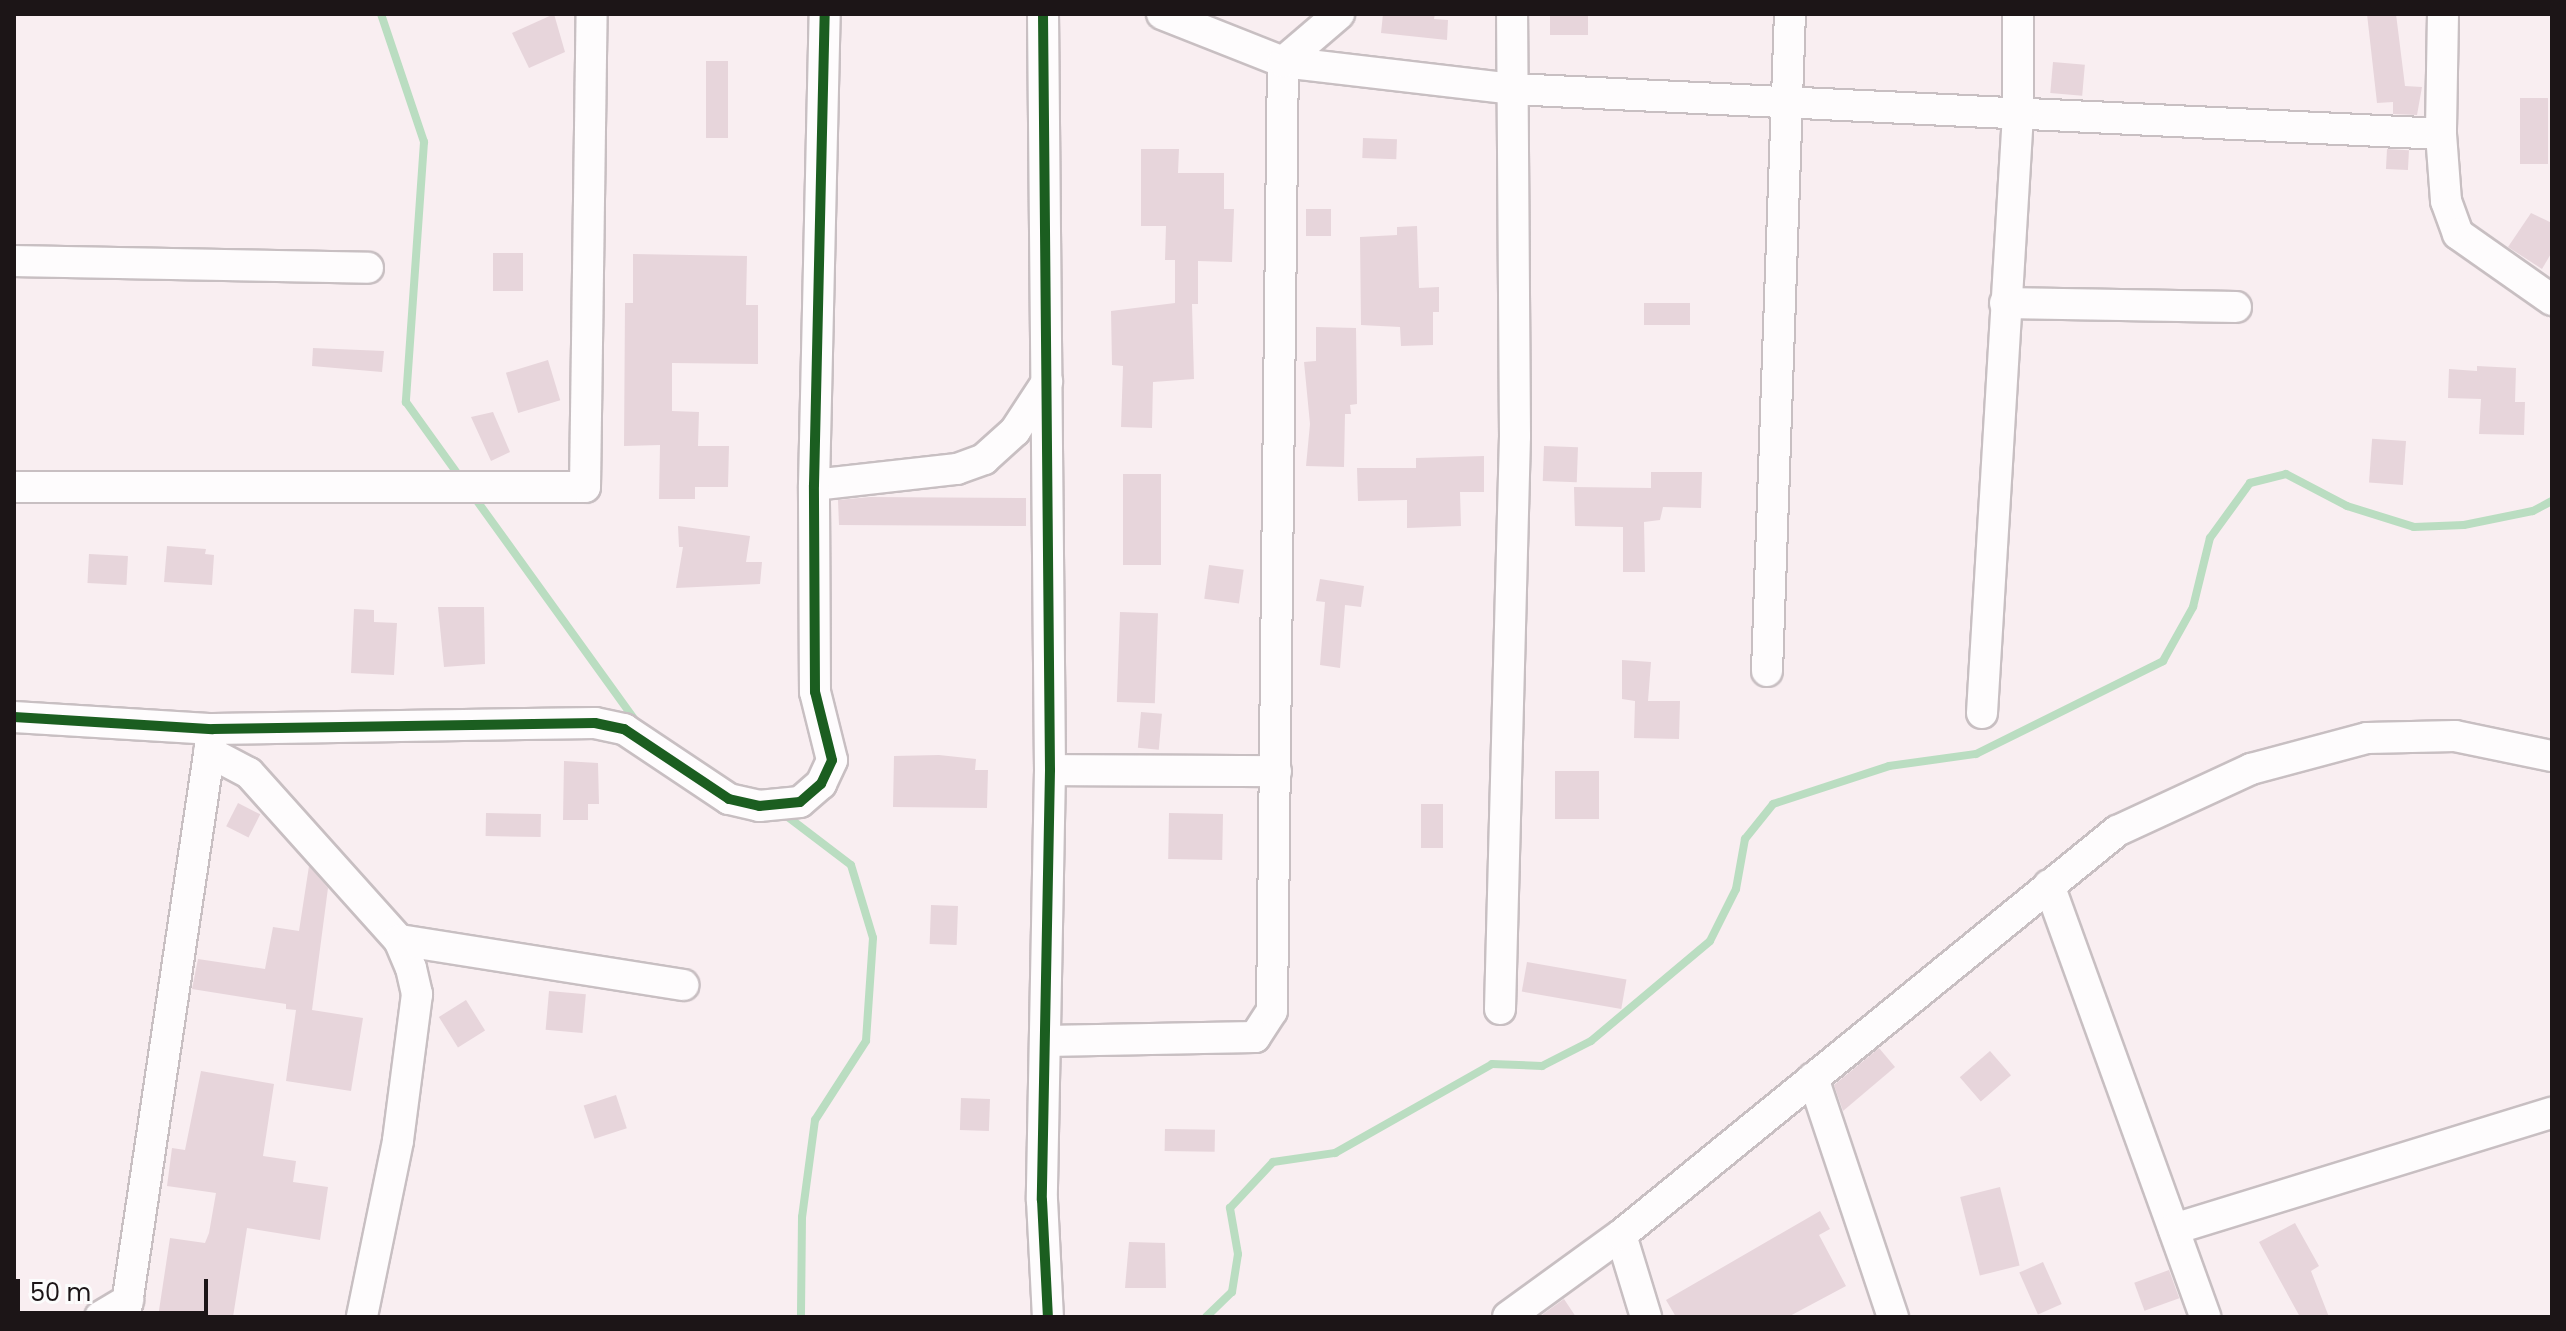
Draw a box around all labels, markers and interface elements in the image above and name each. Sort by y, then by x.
scale bar [20,1263,212,1313]
text: 50 m [30,1276,91,1309]

